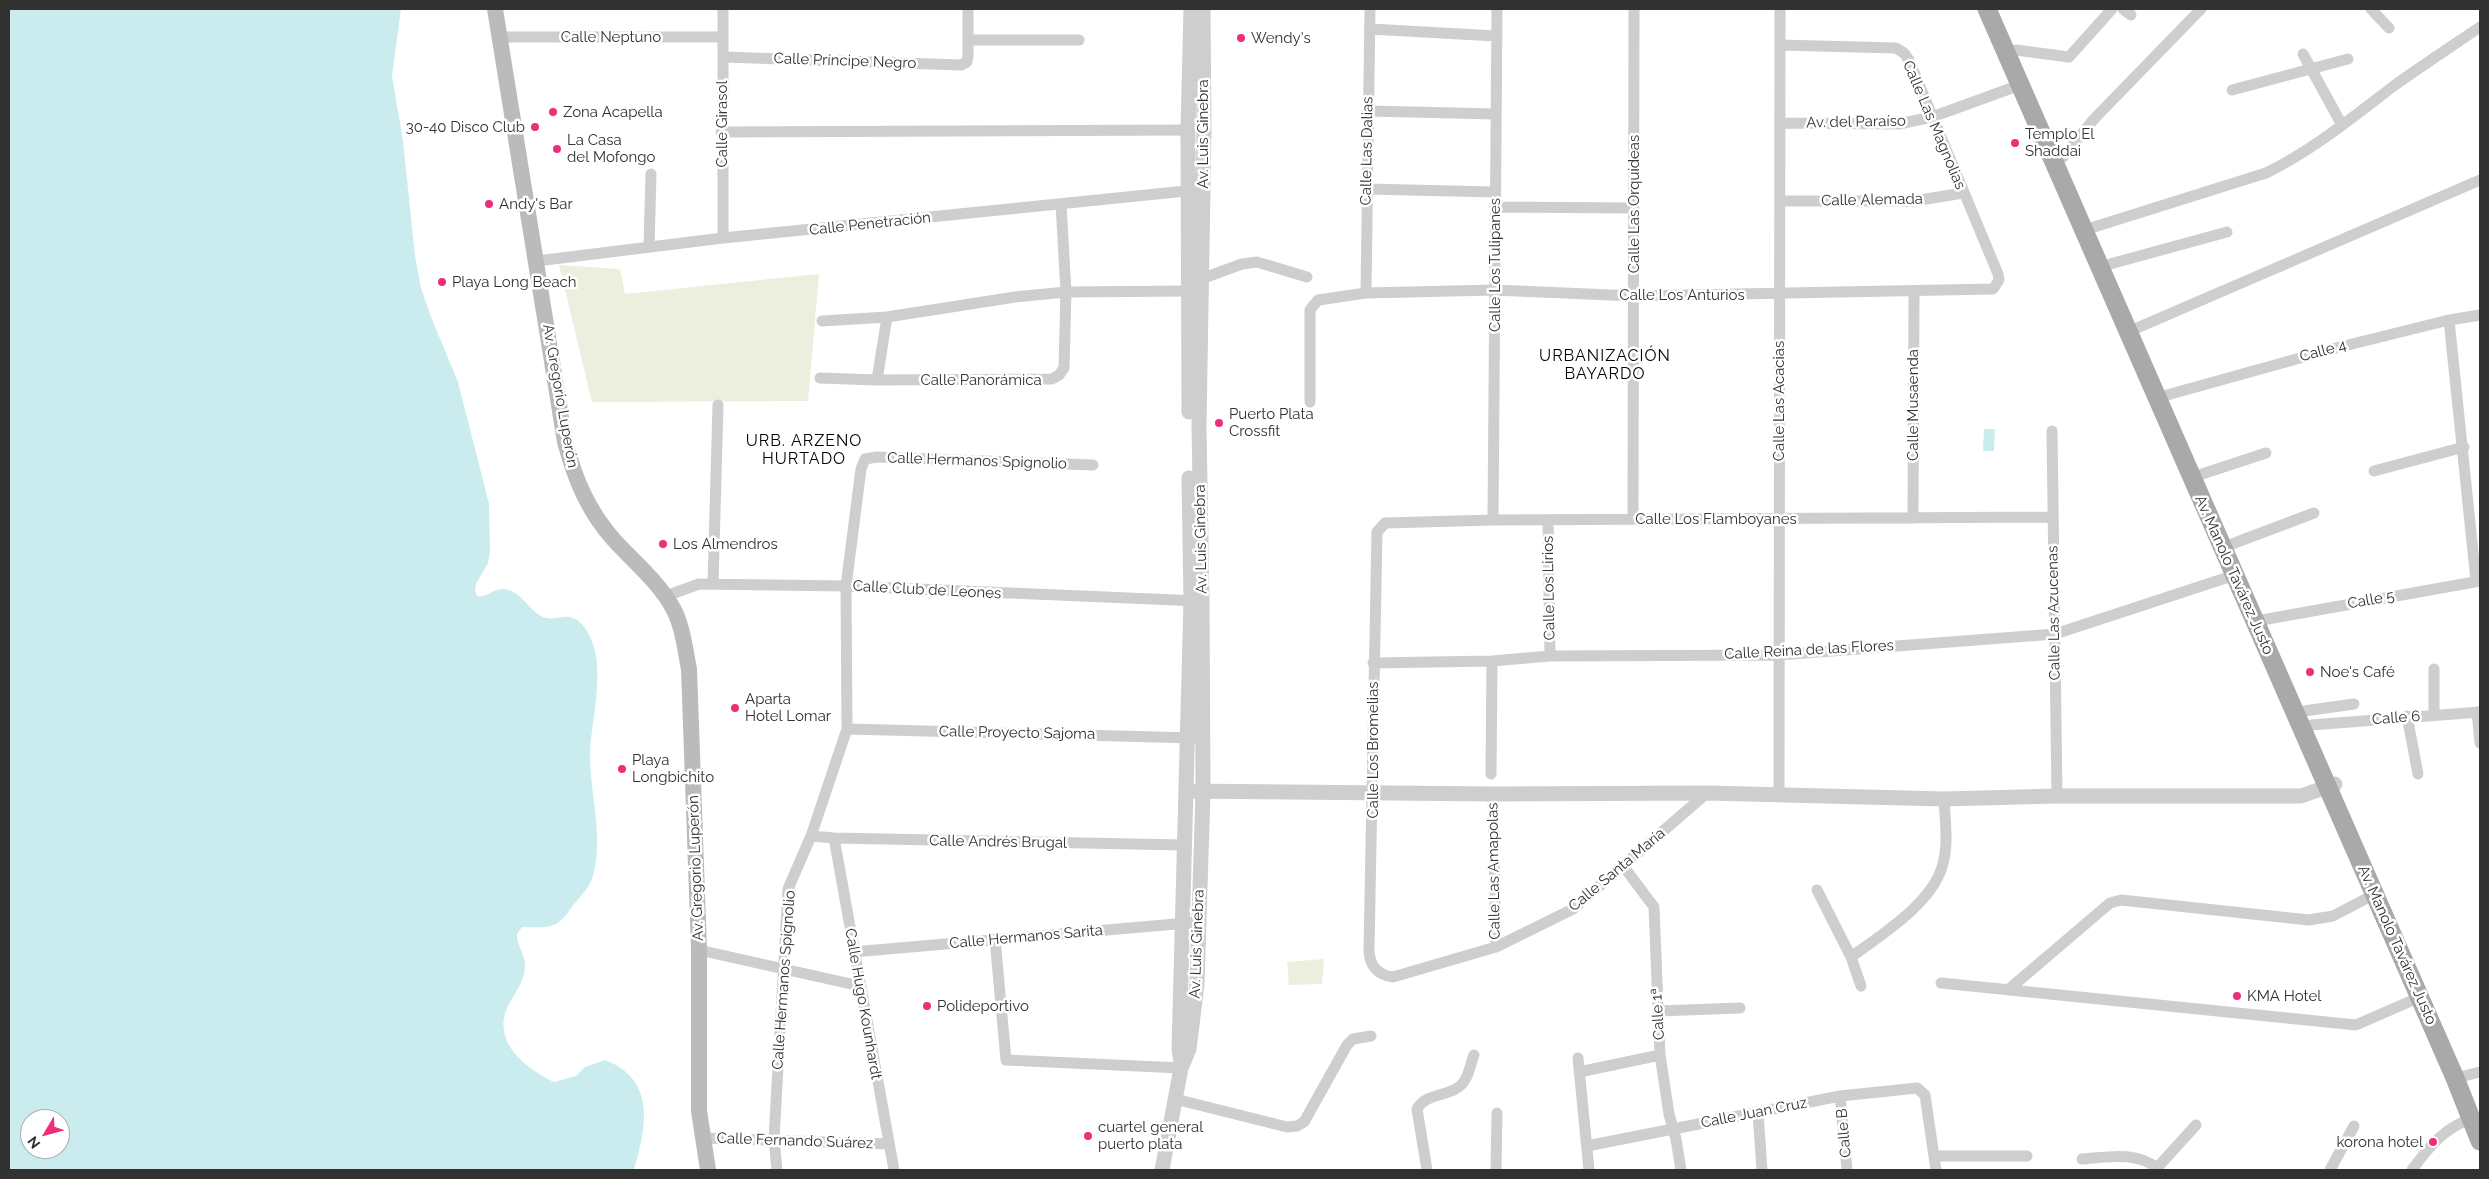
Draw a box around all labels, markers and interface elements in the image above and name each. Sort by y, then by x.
street label: Calle Neptuno [561,28,661,46]
place label: Wendy's [1251,29,1311,47]
marker: Wendy's [1235,32,1247,44]
street label: Calle Príncipe Negro [773,50,917,72]
street label: Calle Las Magnolias [1899,58,1969,192]
street label: Av. Luis Ginebra [1194,79,1212,189]
street label: Calle Girasol [713,81,731,167]
street label: Calle Las Dalias [1357,96,1377,206]
place label: Zona Acapella [563,103,663,121]
marker: Zona Acapella [547,106,559,118]
street label: Av. del Paraíso [1806,112,1906,132]
place label: 30-40 Disco Club [406,118,525,136]
marker: 30-40 Disco Club [529,121,541,133]
place label: Templo El Shaddai [2025,125,2094,160]
place label: La Casa del Mofongo [567,131,655,166]
street label: Calle Las Orquídeas [1625,135,1643,273]
marker: Templo El Shaddai [2009,137,2021,149]
marker: La Casa del Mofongo [551,143,563,155]
street label: Calle Alemada [1821,190,1923,210]
place label: Andy's Bar [499,195,573,213]
marker: Andy's Bar [483,198,495,210]
street label: Calle Los Tulipanes [1486,198,1504,332]
street label: Calle Penetración [808,209,932,239]
place label: Playa Long Beach [452,273,577,291]
marker: Playa Long Beach [436,276,448,288]
street label: Calle Los Anturios [1619,286,1745,304]
street label: Av. Gregorio Luperón [538,323,582,469]
street label: Calle 4 [2298,336,2348,366]
street label: Calle Las Acacias [1770,341,1788,461]
district label: URBANIZACIÓN BAYARDO [1538,346,1672,384]
street label: Calle Musaenda [1904,349,1922,461]
street label: Calle Panorámica [920,371,1042,389]
place label: Puerto Plata Crossfit [1229,405,1314,440]
marker: Puerto Plata Crossfit [1213,417,1225,429]
district label: URB. ARZENO HURTADO [744,431,864,469]
street label: Calle Hermanos Spignolio [887,449,1067,473]
street label: Av. Luis Ginebra [1191,484,1211,594]
street label: Av. Manolo Tavárez Justo [2191,493,2277,657]
street label: Calle Los Flamboyanes [1635,510,1797,528]
place label: Los Almendros [673,535,778,553]
street label: Calle Los Lirios [1539,536,1559,640]
marker: Los Almendros [657,538,669,550]
street label: Calle Las Azucenas [2044,545,2064,681]
street label: Calle Club de Leones [852,577,1002,603]
street label: Calle 5 [2346,587,2396,613]
street label: Calle Reina de las Flores [1724,637,1894,663]
place label: Noe's Café [2320,663,2395,681]
marker: Noe's Café [2304,666,2316,678]
street label: Calle Los Bromelias [1364,681,1382,819]
place label: Aparta Hotel Lomar [745,690,831,725]
marker: Aparta Hotel Lomar [729,702,741,714]
street label: Calle 6 [2371,707,2421,729]
street label: Calle Proyecto Sajoma [939,723,1095,743]
place label: Playa Longbichito [632,751,714,786]
marker: Playa Longbichito [616,763,628,775]
street label: Av. Gregorio Luperón [684,795,708,941]
street label: Calle Las Amapolas [1484,802,1504,940]
street label: Calle Santa María [1565,824,1669,916]
street label: Calle Andrés Brugal [929,832,1067,852]
street label: Av. Manolo Tavárez Justo [2354,863,2440,1027]
street label: Av. Luis Ginebra [1186,889,1208,999]
street label: Calle Hermanos Spignolio [769,890,799,1070]
street label: Calle Hermanos Sarita [949,921,1103,953]
street label: Calle Hugo Kounhardt [841,927,885,1081]
street label: Calle 1ª [1648,987,1668,1041]
place label: KMA Hotel [2247,987,2321,1005]
marker: KMA Hotel [2231,990,2243,1002]
place label: Polideportivo [937,997,1029,1015]
marker: Polideportivo [921,1000,933,1012]
street label: Calle Juan Cruz [1699,1094,1809,1132]
street label: Calle B [1833,1108,1855,1158]
north arrow [20,1109,70,1159]
place label: cuartel general puerto plata [1098,1118,1203,1153]
street label: Calle Fernando Suárez [716,1129,874,1153]
marker: cuartel general puerto plata [1082,1130,1094,1142]
text: N [24,1133,43,1152]
place label: korona hotel [2337,1133,2423,1151]
marker: korona hotel [2427,1136,2439,1148]

